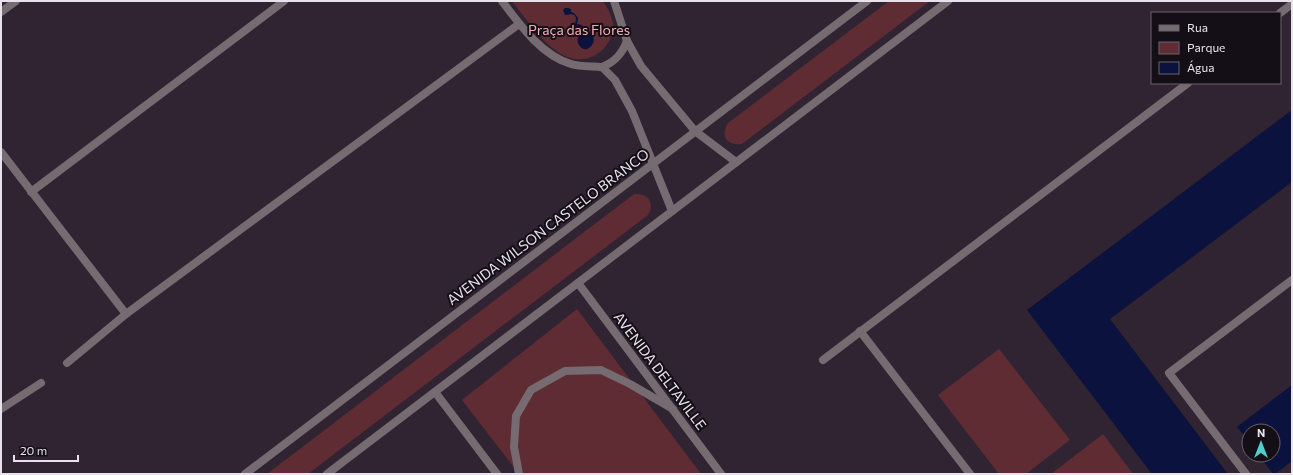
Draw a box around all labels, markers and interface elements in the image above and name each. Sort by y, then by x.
legend [1151,12,1281,84]
text: Rua [1187,20,1208,34]
park label: Praça das Flores [528,21,630,38]
text: Parque [1187,40,1225,54]
text: Água [1187,60,1215,74]
street label: AVENIDA WILSON CASTELO BRANCO [443,145,652,308]
street label: AVENIDA DELTAVILLE [611,309,710,433]
north arrow [1241,423,1281,463]
text: N [1257,426,1265,439]
scale bar [14,437,78,463]
text: 20 m [20,443,47,457]

